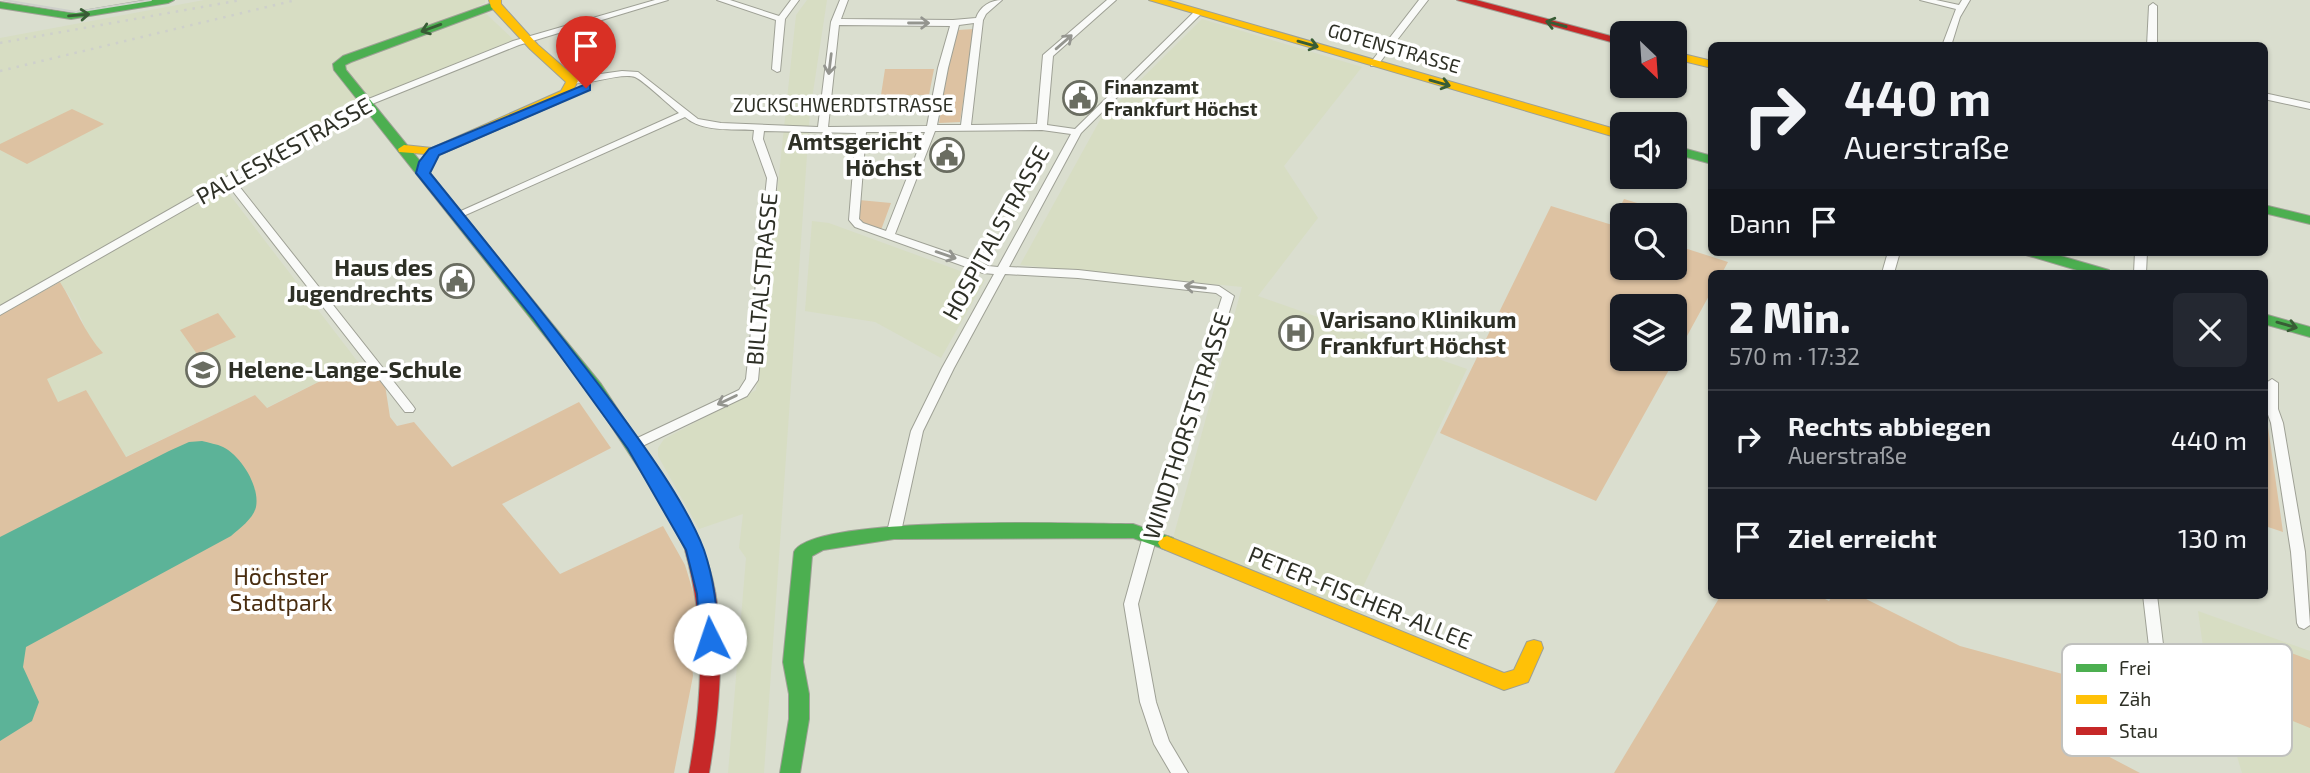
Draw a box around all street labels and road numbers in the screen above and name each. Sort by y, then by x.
street label: GOTENSTRASSE [1325,18,1463,77]
street label: PALLESKESTRASSE [191,90,376,210]
street label: ZUCKSCHWERDTSTRASSE [733,93,953,116]
street label: HOSPITALSTRASSE [936,141,1055,325]
street label: BILLTALSTRASSE [740,191,782,366]
street label: WINDTHORSTSTRASSE [1136,309,1236,543]
street label: PETER-FISCHER-ALLEE [1245,539,1476,655]

